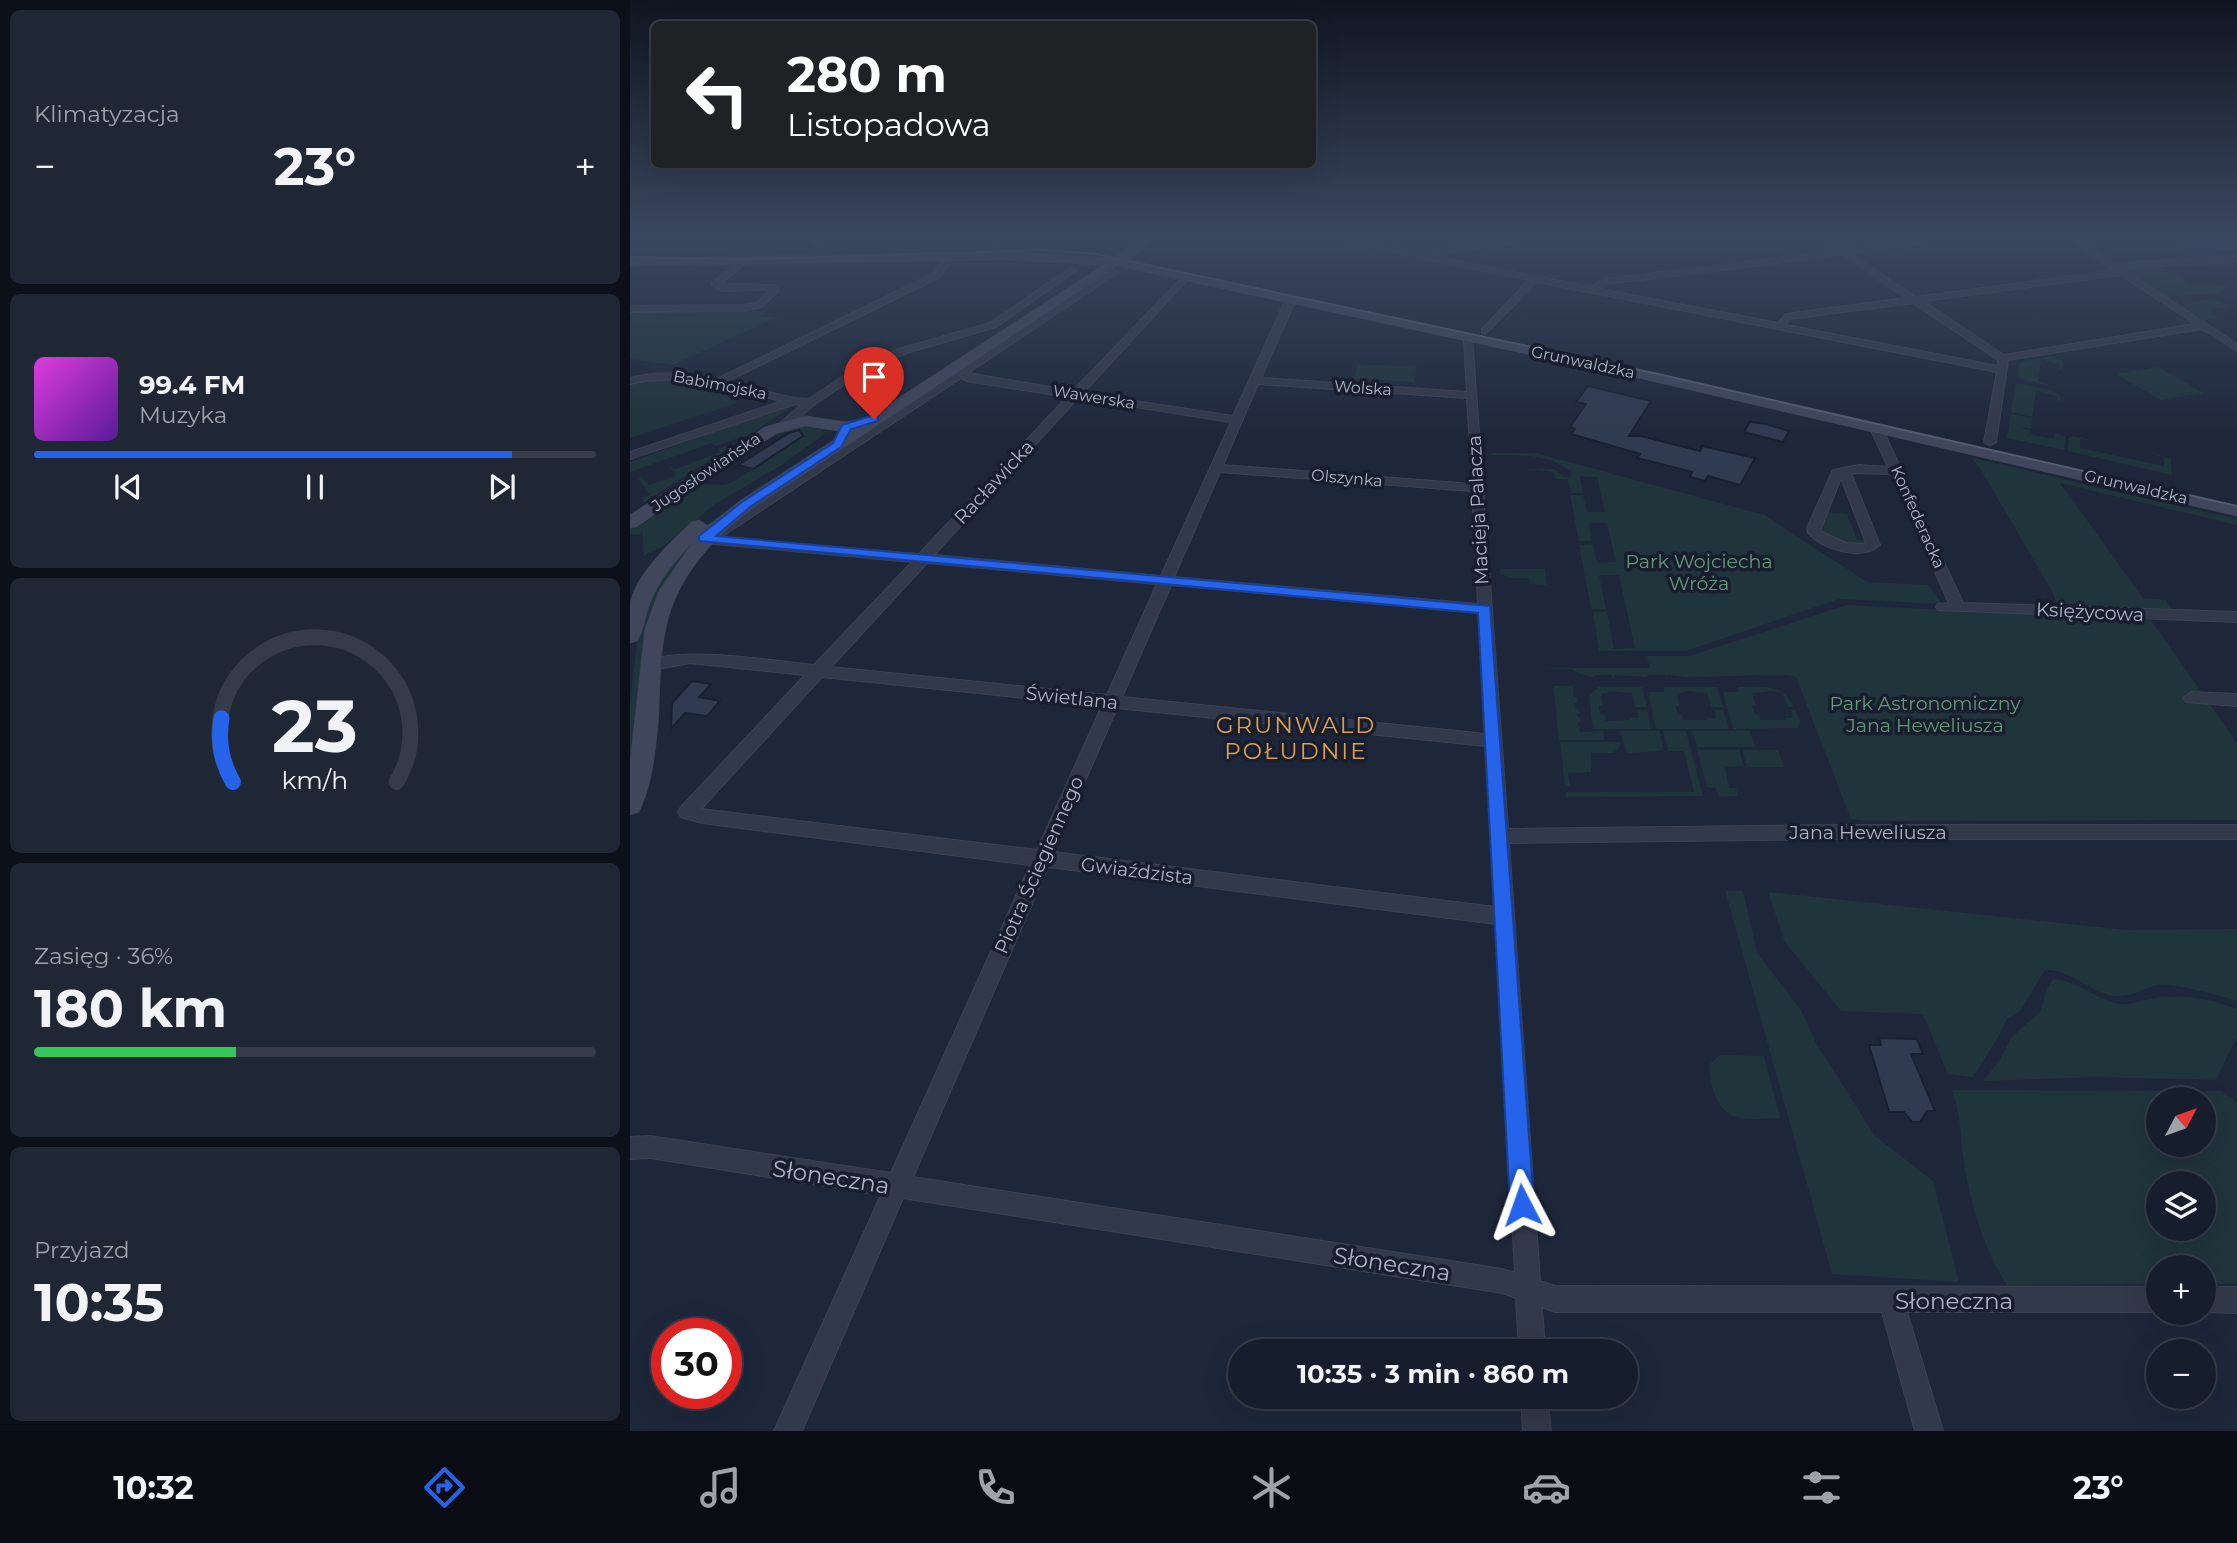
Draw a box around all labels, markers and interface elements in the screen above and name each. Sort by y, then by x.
text: 280 m [787,45,947,104]
icon: left [672,49,763,140]
text: Klimatyzacja [34,100,180,128]
text: Listopadowa [787,105,991,144]
text: 23° [274,135,356,198]
text: − [34,143,56,190]
text: + [574,143,596,190]
street label: Grunwaldzka [1529,342,1637,382]
pin [844,347,904,419]
icon: arrive [855,358,893,396]
street label: Babimojska [672,367,768,403]
text: 99.4 FM [139,369,245,401]
street label: Wolska [1333,377,1393,399]
street label: Wawerska [1052,381,1136,413]
text: Muzyka [139,401,227,429]
street label: Jugosłowiańska [647,429,764,516]
street label: Macieja Palacza [1463,434,1493,586]
street label: Racławicka [949,435,1039,529]
street label: Konfederacka [1887,463,1949,571]
street label: Olszynka [1310,465,1384,491]
street label: Grunwaldzka [2082,466,2190,508]
icon: previous [109,468,147,506]
icon: pause [296,468,334,506]
icon: next [483,468,521,506]
park label: Park Wojciecha Wróża [1625,550,1773,595]
street label: Księżycowa [2035,598,2145,626]
text: 23 [272,682,358,770]
street label: Świetlana [1025,682,1119,714]
park label: Park Astronomiczny Jana Heweliusza [1829,692,2021,737]
district label: GRUNWALD POŁUDNIE [1216,711,1376,765]
text: km/h [282,764,348,794]
street label: Piotra Ściegiennego [989,773,1089,957]
street label: Jana Heweliusza [1788,821,1947,844]
street label: Gwiaździsta [1080,853,1194,889]
text: Zasięg · 36% [34,942,173,970]
text: 180 km [34,977,227,1040]
north arrow [2146,1087,2216,1157]
map controls [2146,1087,2216,1409]
street label: Słoneczna [770,1154,892,1200]
position arrow [1485,1168,1559,1242]
button: layers [2146,1171,2216,1241]
text: Przyjazd [34,1236,130,1264]
street label: Słoneczna [1331,1241,1453,1287]
button: + [2146,1255,2216,1325]
text: 10:35 [34,1271,165,1334]
street label: Słoneczna [1895,1287,2013,1315]
speed limit sign: 30 [651,1318,742,1409]
button: − [2146,1339,2216,1409]
text: 10:35 · 3 min · 860 m [1297,1358,1569,1390]
icon: directions [420,1463,469,1512]
icon: music [696,1463,745,1512]
icon: phone [971,1463,1020,1512]
icon: climate [1247,1463,1296,1512]
icon: car [1522,1463,1571,1512]
icon: filters [1797,1463,1846,1512]
text: 10:32 [113,1468,194,1507]
text: 23° [2073,1468,2124,1507]

